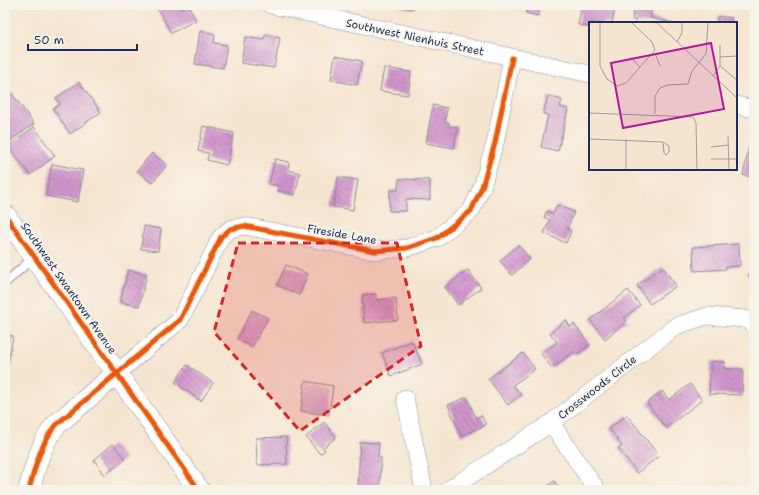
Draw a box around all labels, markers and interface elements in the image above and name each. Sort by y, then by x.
street label: Southwest Nienhuis Street [344,15,486,60]
inset map [589,22,737,170]
scale bar [28,26,137,52]
text: 50 m [34,32,64,48]
street label: Southwest Swantown Avenue [17,219,120,357]
street label: Fireside Lane [306,221,378,248]
street label: Crosswoods Circle [555,352,640,423]

